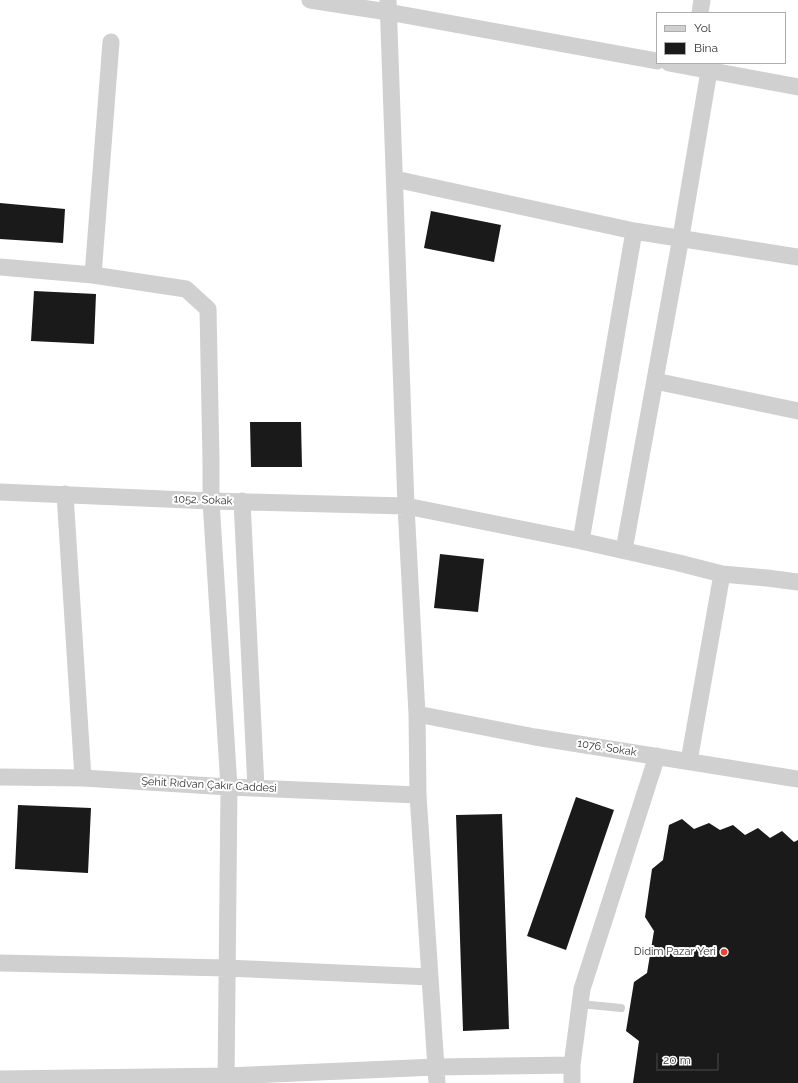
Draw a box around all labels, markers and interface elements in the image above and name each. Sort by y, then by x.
legend [656,12,786,64]
text: Yol [694,21,711,35]
text: Bina [694,41,718,55]
street label: 1052. Sokak [173,492,233,508]
street label: 1076. Sokak [577,737,637,759]
street label: Şehit Rıdvan Çakır Caddesi [141,775,277,795]
place label: Didim Pazar Yeri [634,945,716,959]
marker: Didim Pazar Yeri [719,947,729,957]
scale bar [658,1045,721,1071]
text: 20 m [663,1053,691,1067]

